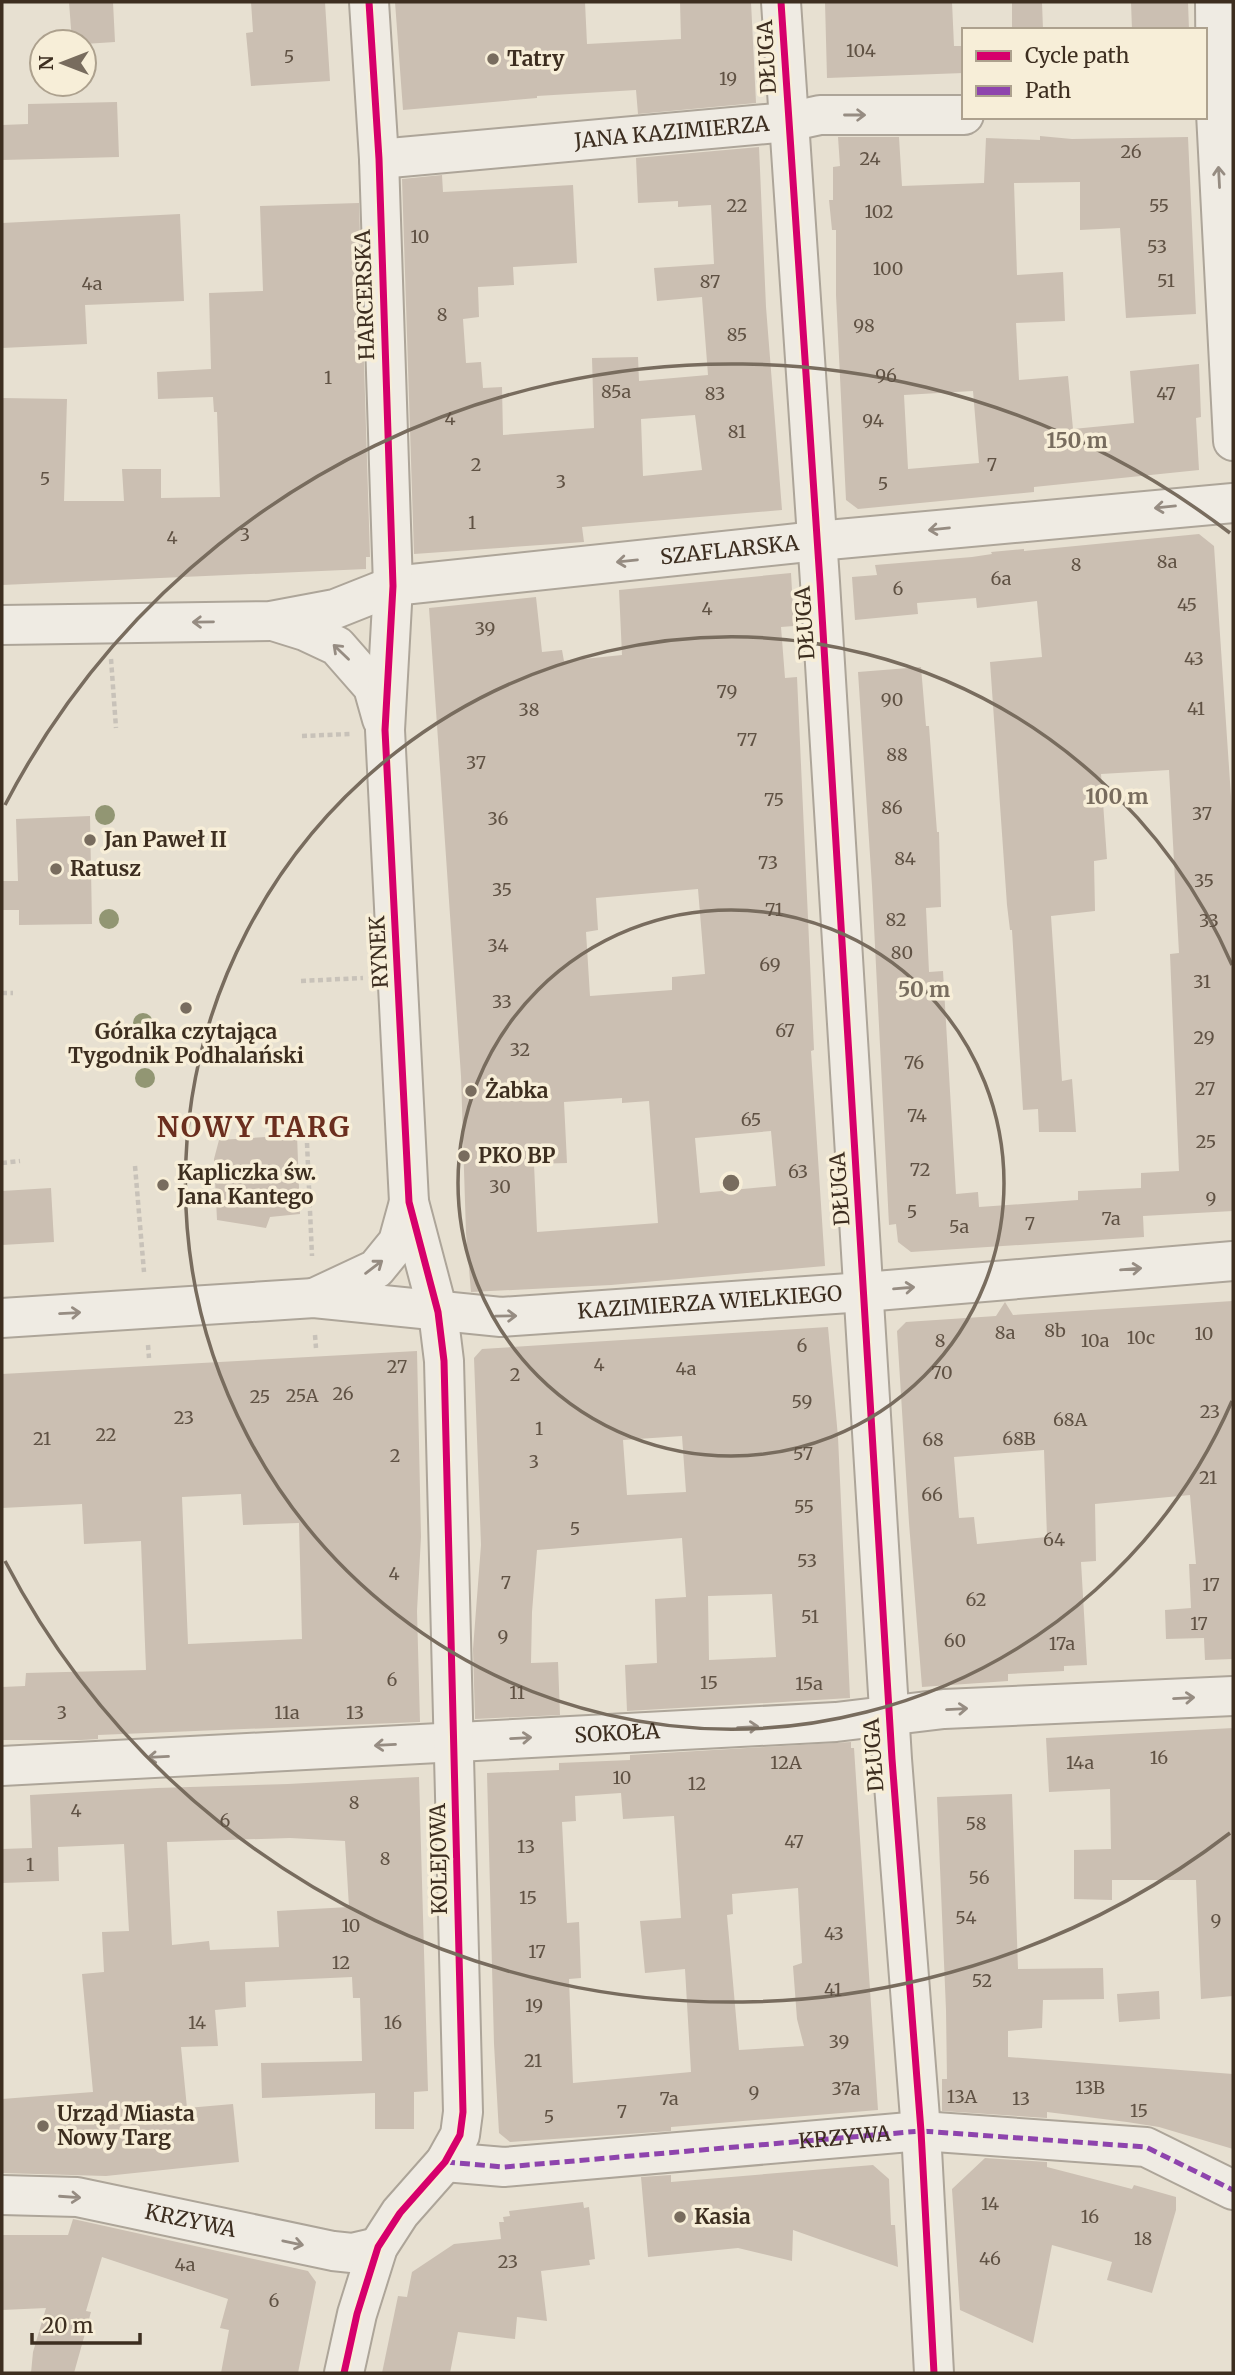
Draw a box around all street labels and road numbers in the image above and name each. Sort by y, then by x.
street label: DŁUGA [751,19,782,95]
street label: JANA KAZIMIERZA [572,110,771,154]
street label: HARCERSKA [349,229,380,361]
street label: SZAFLARSKA [659,529,800,571]
street label: DŁUGA [788,585,821,661]
street label: RYNEK [363,914,394,989]
street label: DŁUGA [823,1151,856,1227]
street label: KAZIMIERZA WIELKIEGO [577,1280,843,1325]
street label: SOKOŁA [574,1717,661,1749]
street label: DŁUGA [857,1717,890,1793]
street label: KOLEJOWA [424,1803,453,1915]
street label: KRZYWA [797,2120,892,2155]
street label: KRZYWA [143,2198,239,2243]

